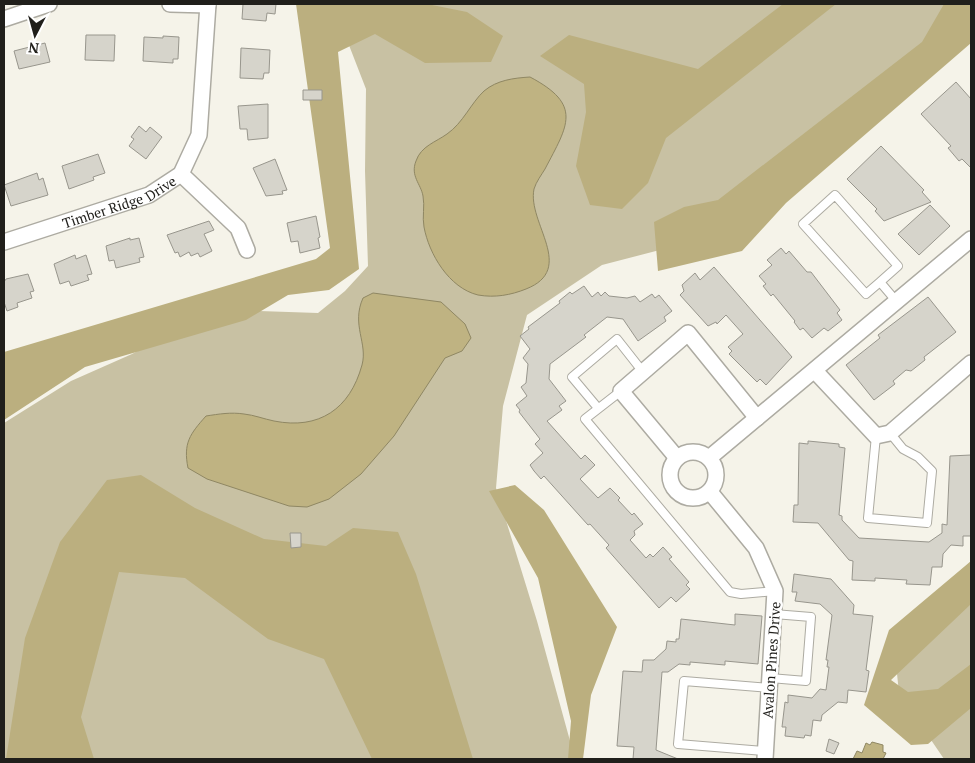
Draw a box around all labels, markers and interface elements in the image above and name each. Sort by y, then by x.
north arrow [10,10,60,60]
text: N [27,38,40,58]
street label: Timber Ridge Drive [60,171,179,232]
street label: Avalon Pines Drive [757,601,785,719]

